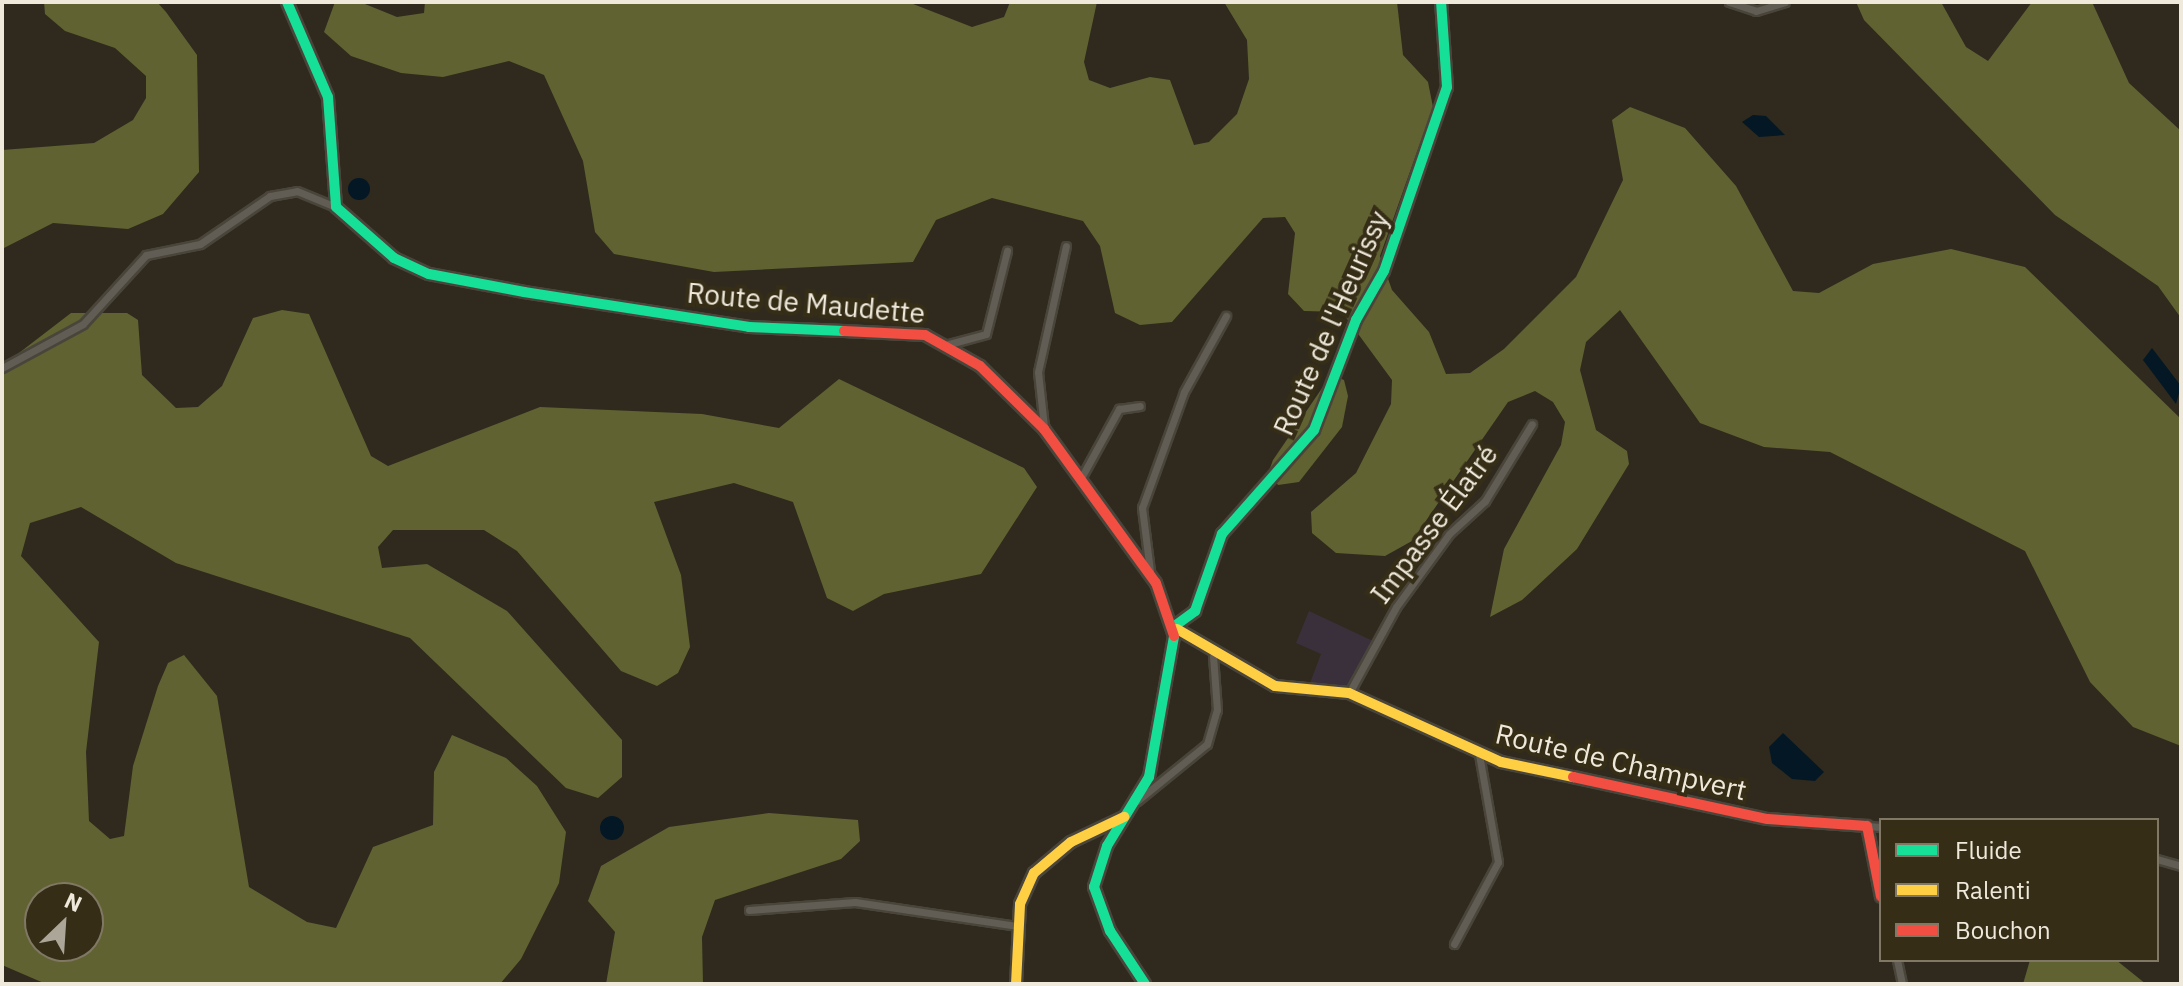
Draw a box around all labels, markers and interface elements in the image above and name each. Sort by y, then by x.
street label: Route de l'Heurissy [1266,205,1396,441]
street label: Route de Maudette [686,276,926,330]
street label: Impasse Élatré [1363,438,1505,610]
street label: Route de Champvert [1492,717,1750,807]
legend [1879,818,2159,962]
text: Fluide [1955,834,2022,866]
text: Ralenti [1955,874,2031,906]
north arrow [24,882,104,962]
text: N [60,885,87,918]
text: Bouchon [1955,914,2051,946]

